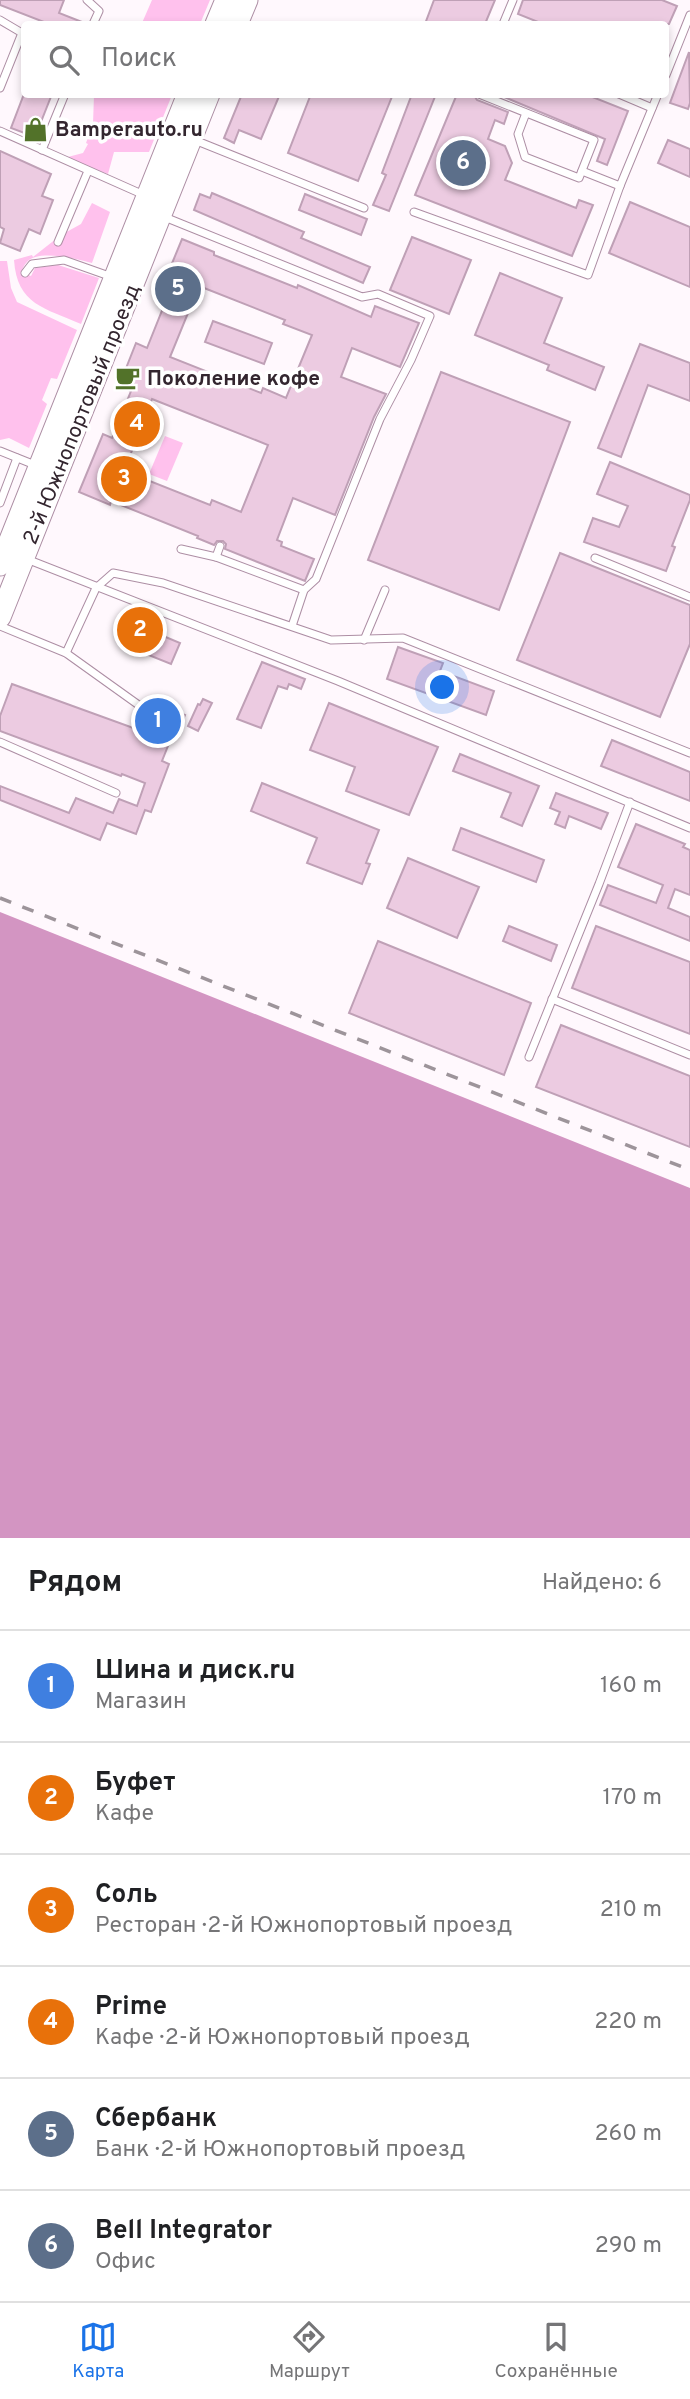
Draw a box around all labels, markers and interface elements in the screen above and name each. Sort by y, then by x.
search box [21,21,669,98]
icon: search [45,41,83,79]
text: Поиск [101,43,177,76]
shop icon: Bamperauto.ru [21,115,49,143]
place label: Bamperauto.ru [55,117,203,144]
pin: 6 [440,137,486,189]
pin: 5 [155,263,201,315]
street label: 2-й Южнопортовый проезд [18,280,147,549]
cafe icon: Поколение кофе [113,364,141,392]
place label: Поколение кофе [147,366,320,393]
pin: 4 [114,398,160,450]
pin: 3 [101,453,147,505]
pin: 2 [117,604,163,656]
your location [425,670,459,704]
pin: 1 [135,695,181,747]
text: Рядом [28,1565,122,1602]
text: Найдено: 6 [542,1569,662,1598]
text: Шина и диск.ru [95,1655,295,1688]
text: 1 [46,1672,56,1701]
text: 160 m [600,1672,662,1701]
text: Магазин [95,1688,187,1717]
text: Буфет [95,1767,175,1800]
text: 2 [44,1784,58,1813]
text: 170 m [603,1784,662,1813]
text: Кафе [95,1800,154,1829]
text: Соль [95,1879,158,1912]
text: 3 [44,1896,58,1925]
text: 210 m [600,1896,662,1925]
text: Ресторан · 2-й Южнопортовый проезд [95,1912,512,1941]
text: Prime [95,1991,167,2024]
text: 4 [44,2008,58,2037]
text: 220 m [594,2008,662,2037]
text: Кафе · 2-й Южнопортовый проезд [95,2024,470,2053]
text: Сбербанк [95,2103,217,2136]
text: 5 [44,2120,58,2149]
text: 260 m [595,2120,662,2149]
text: Банк · 2-й Южнопортовый проезд [95,2136,465,2165]
text: Bell Integrator [95,2215,272,2248]
text: 6 [44,2232,58,2261]
text: 290 m [595,2232,662,2261]
text: Офис [95,2248,156,2277]
tab: Карта [72,2318,124,2384]
tab: Маршрут [269,2318,350,2384]
tab: Сохранённые [494,2318,618,2384]

